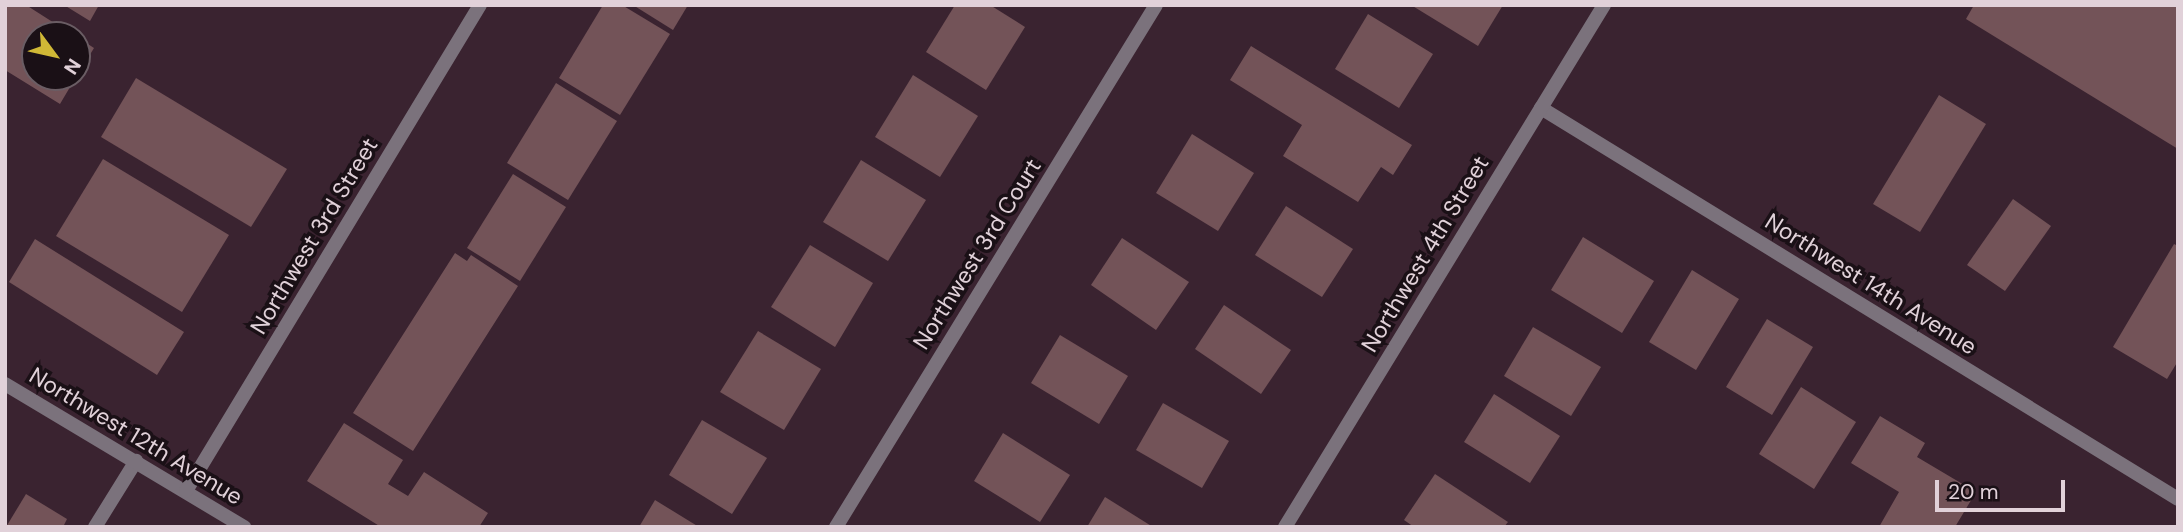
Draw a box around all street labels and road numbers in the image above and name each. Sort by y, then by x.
street label: Northwest 3rd Street [244,133,384,339]
street label: Northwest 4th Street [1355,151,1495,357]
street label: Northwest 3rd Court [907,154,1047,354]
street label: Northwest 14th Avenue [1760,208,1982,360]
street label: Northwest 12th Avenue [25,361,247,511]

